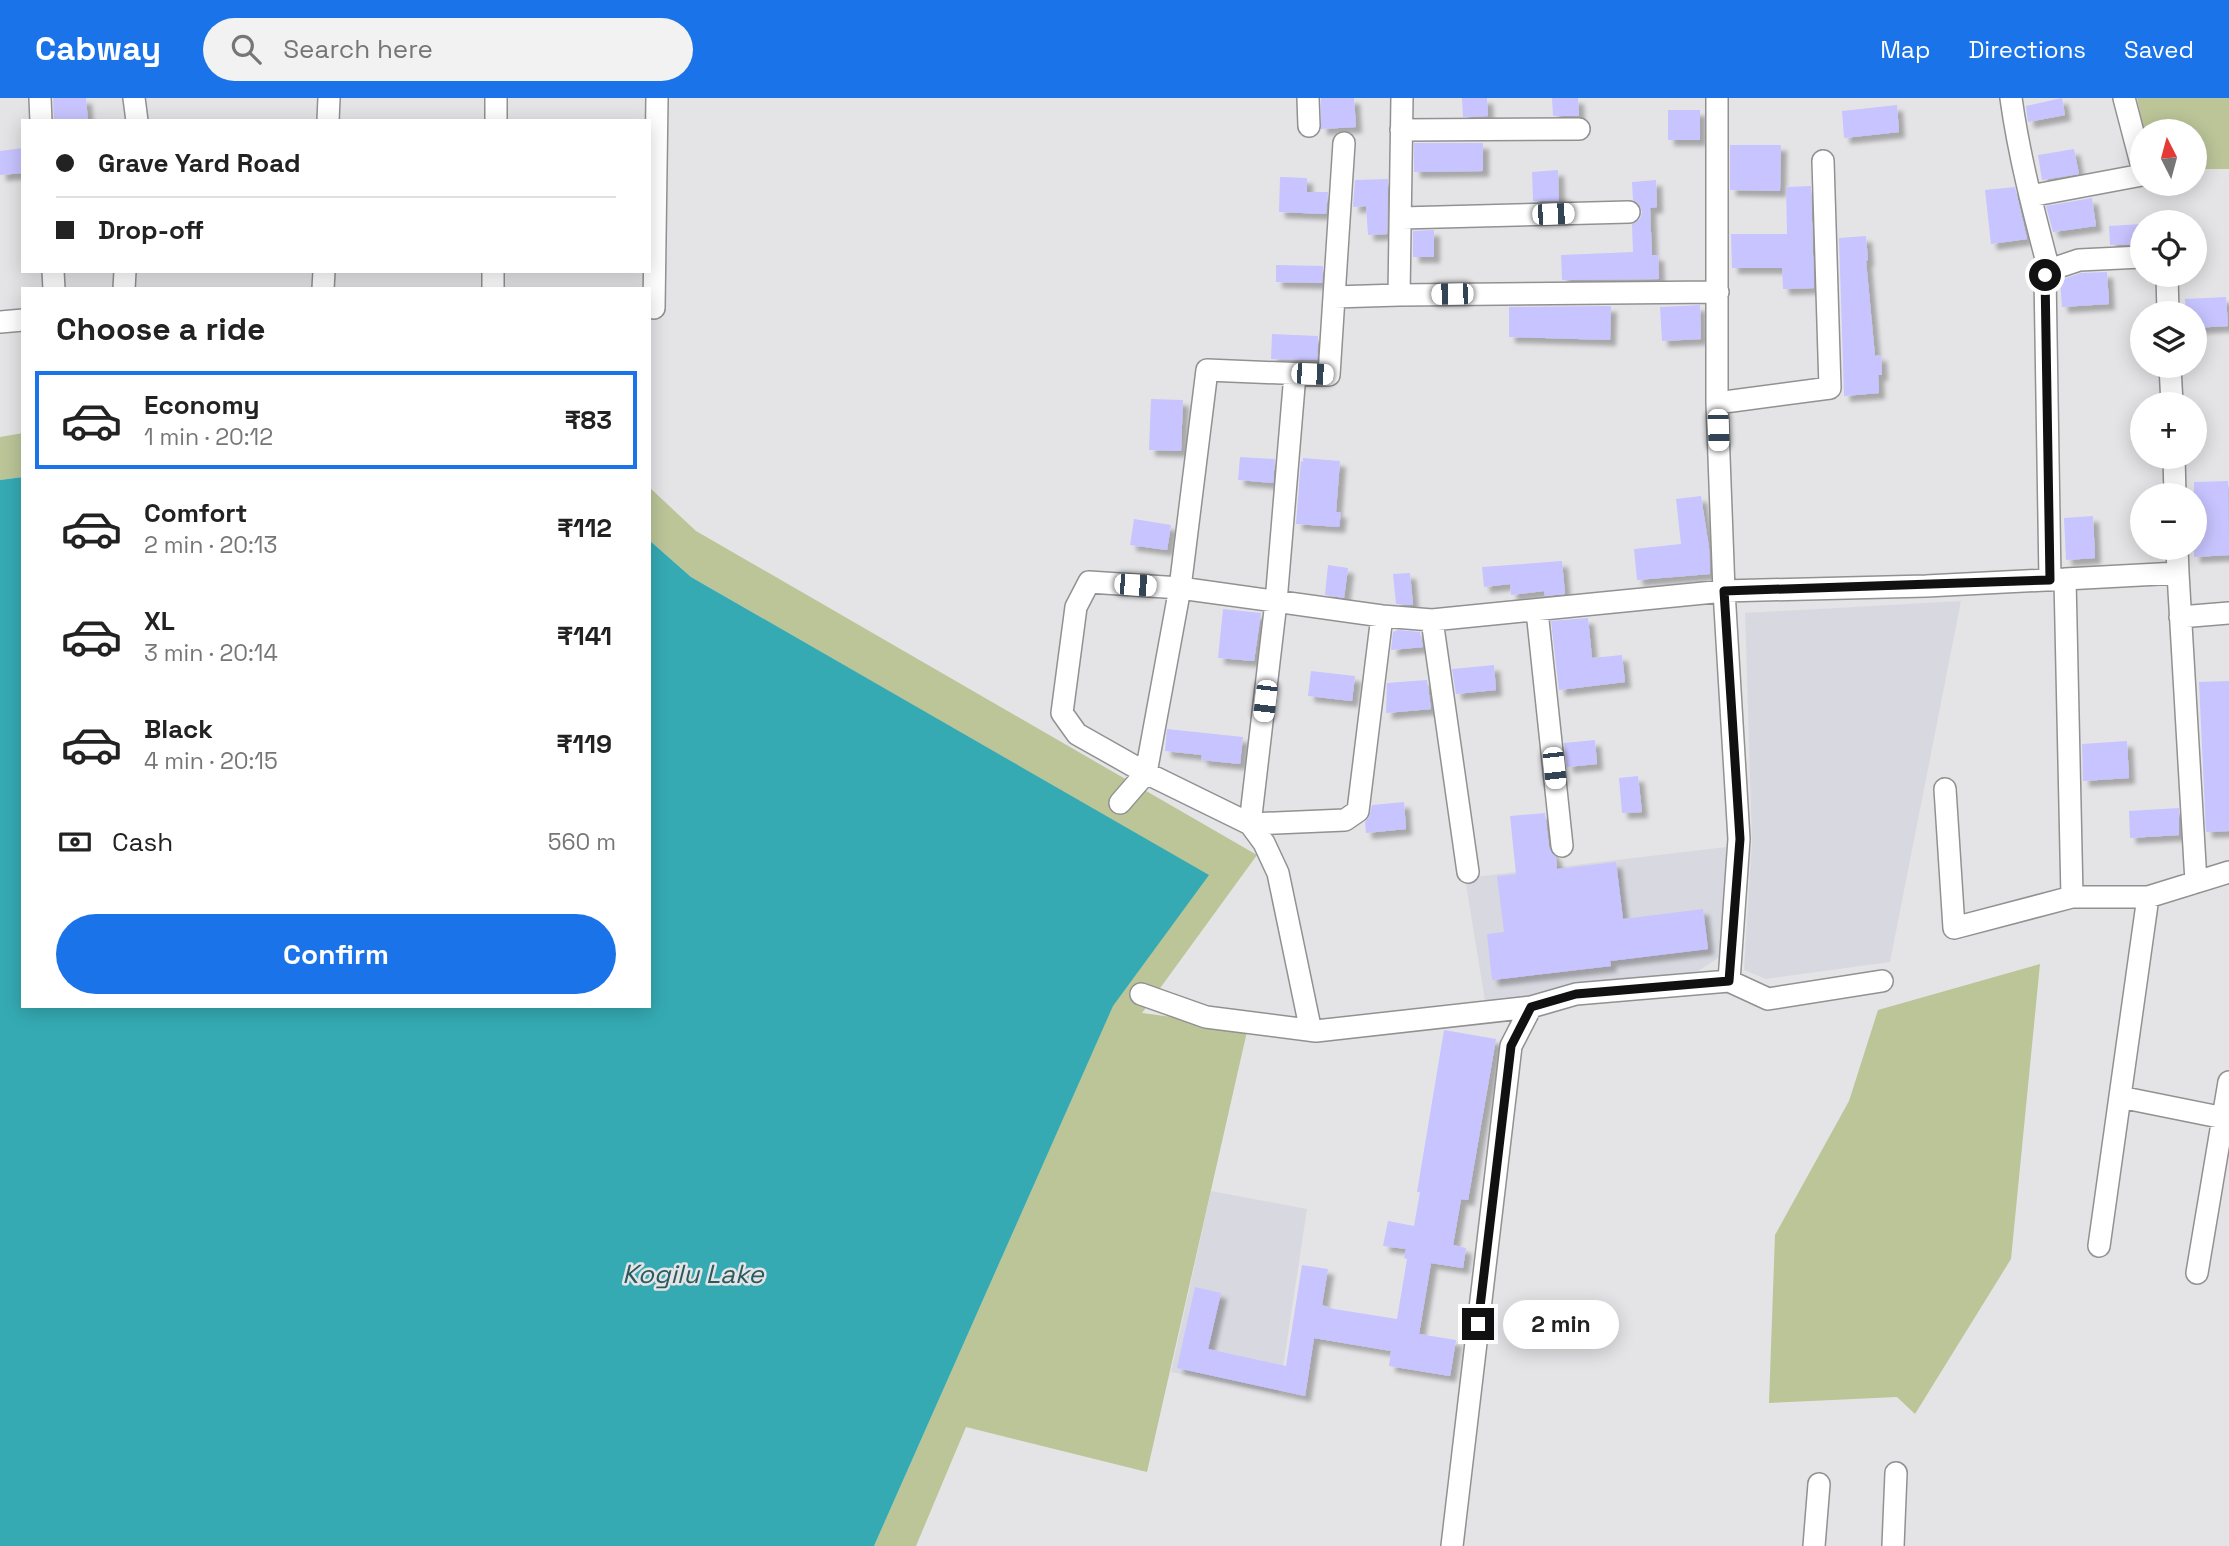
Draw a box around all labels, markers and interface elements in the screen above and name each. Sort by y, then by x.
search box [203,18,693,81]
text: Cabway [35,28,161,70]
icon: search [227,30,265,68]
text: Search here [283,32,433,66]
text: Map [1880,34,1930,65]
text: Directions [1968,34,2086,65]
text: Saved [2124,34,2194,65]
north arrow [2130,119,2207,196]
map controls [2130,119,2207,560]
text: Grave Yard Road [98,146,301,180]
car [1532,203,1575,225]
button: locate [2130,210,2207,287]
text: Drop-off [98,213,204,247]
route start [2029,259,2061,291]
car [1431,283,1474,305]
button: layers [2130,301,2207,378]
text: Choose a ride [56,309,266,349]
car [1291,363,1334,385]
text: Economy [144,388,260,422]
icon: car [60,389,123,452]
button: + [2130,392,2207,469]
text: ₹83 [564,403,612,437]
car [1707,409,1730,451]
text: 1 min · 20:12 [144,422,273,452]
button: − [2130,483,2207,560]
text: Comfort [144,496,247,530]
icon: car [60,497,123,560]
text: ₹112 [557,511,612,545]
text: 2 min · 20:13 [144,530,277,560]
car [1114,573,1157,597]
text: XL [144,604,175,638]
icon: car [60,605,123,668]
text: ₹141 [557,619,612,653]
text: 3 min · 20:14 [144,638,278,668]
car [1253,679,1278,723]
text: Black [144,712,213,746]
icon: car [60,713,123,776]
text: ₹119 [556,727,612,761]
text: 4 min · 20:15 [144,746,278,776]
car [1542,746,1567,790]
icon: cash [56,823,94,861]
text: Cash [112,825,173,859]
text: 560 m [548,827,616,857]
button: Confirm [56,914,616,994]
water label: Kogilu Lake [622,1257,765,1291]
callout: 2 min [1502,1300,1618,1348]
route end [1462,1308,1494,1340]
text: 2 min [1531,1309,1591,1339]

